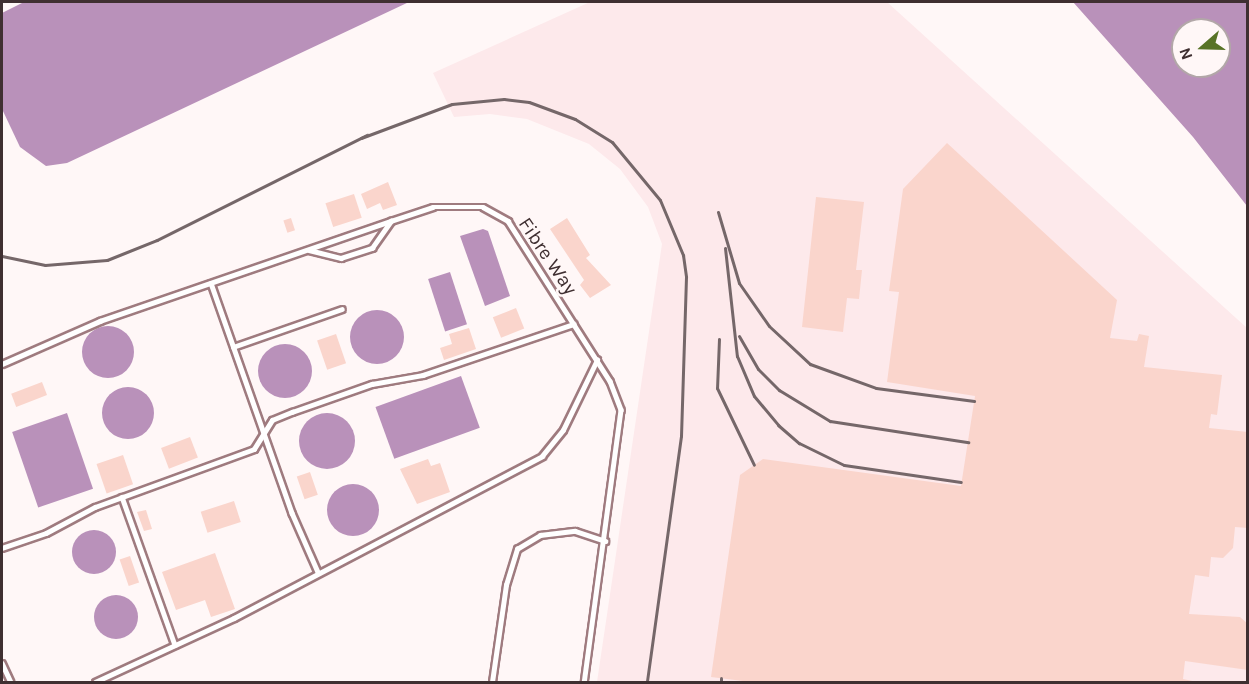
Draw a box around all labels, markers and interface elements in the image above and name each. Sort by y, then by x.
north arrow [1171,18,1231,78]
text: N [1175,45,1196,62]
street label: Fibre Way [513,213,583,299]

